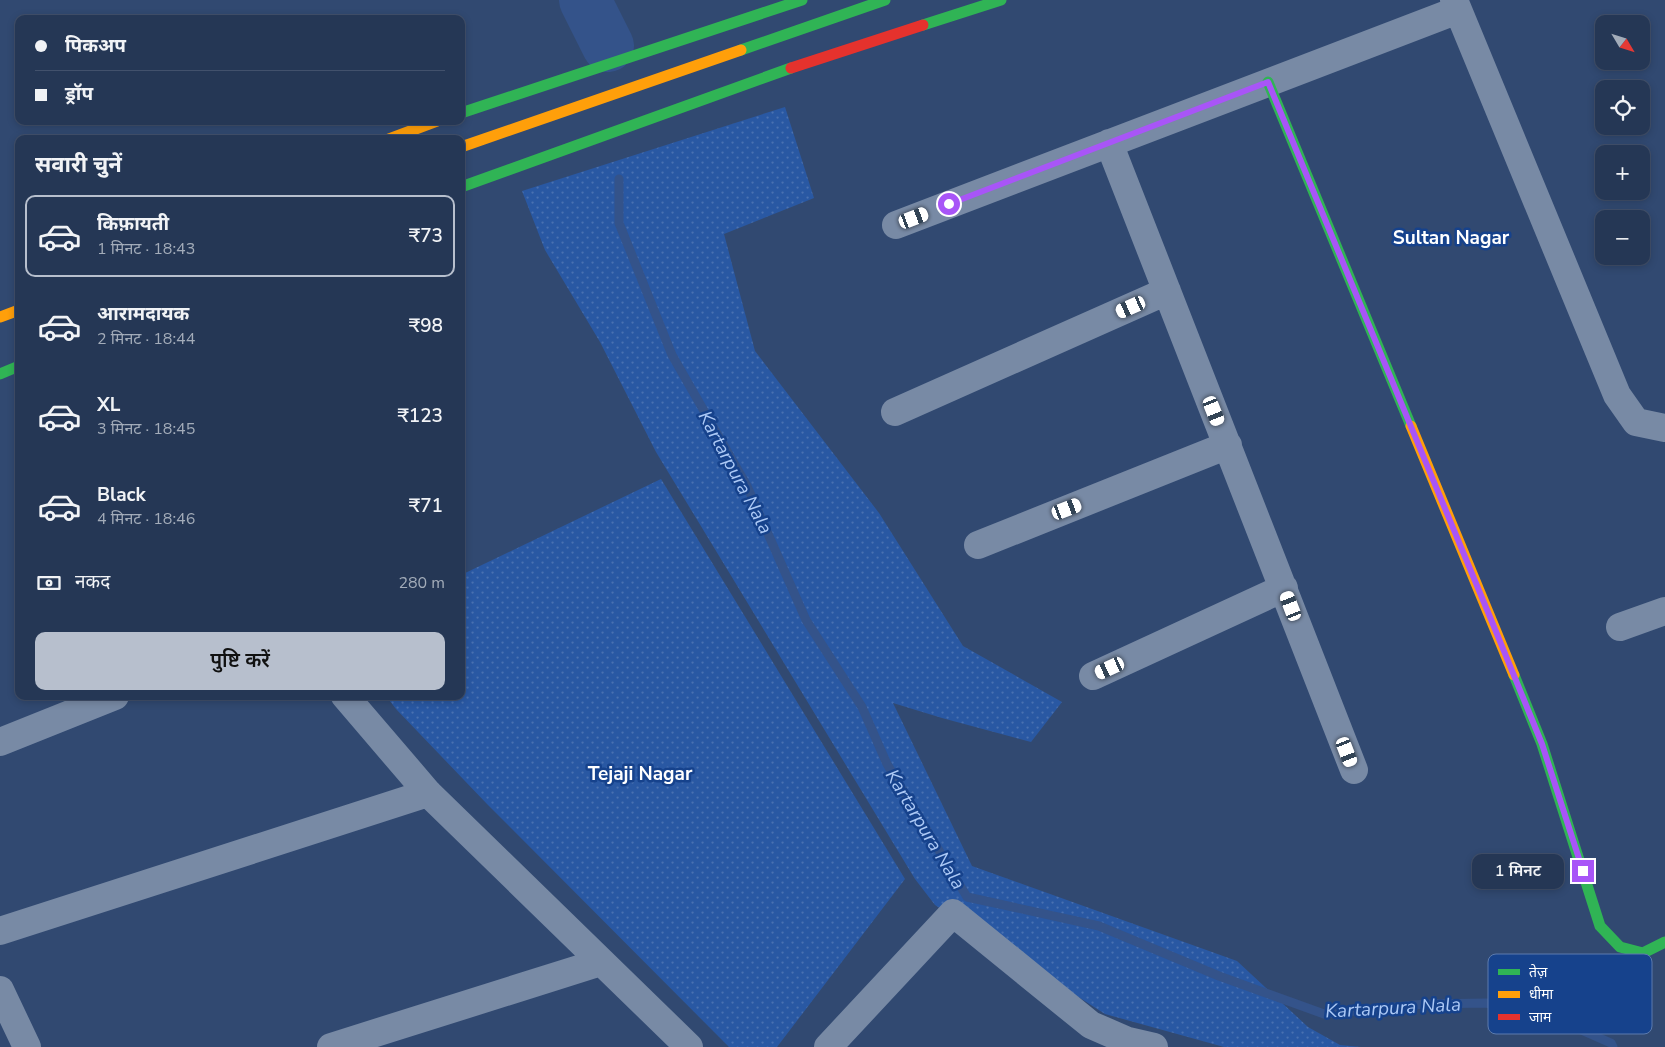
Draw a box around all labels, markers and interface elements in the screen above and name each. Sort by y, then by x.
north arrow [1595,15,1650,70]
map controls [1595,15,1650,265]
text: पिकअप [65,33,126,59]
button: locate [1595,80,1650,135]
text: ड्रॉप [65,81,93,107]
button: + [1595,145,1650,200]
text: सवारी चुनें [35,150,122,180]
route start [938,193,960,215]
car [897,206,930,230]
button: − [1595,210,1650,265]
text: किफ़ायती [97,211,169,237]
icon: car [37,214,82,259]
text: ₹73 [409,223,443,249]
district label: Sultan Nagar [1393,225,1510,251]
text: 1 मिनट · 18:43 [97,238,195,260]
car [1114,294,1147,320]
text: आरामदायक [97,301,189,327]
icon: car [37,304,82,349]
text: ₹98 [409,313,443,339]
text: 2 मिनट · 18:44 [97,328,195,350]
text: XL [97,392,120,418]
icon: car [37,394,82,439]
car [1201,394,1226,428]
text: ₹123 [397,403,443,429]
water label: Kartarpura Nala [692,406,779,539]
text: 3 मिनट · 18:45 [97,418,195,440]
text: Black [97,482,146,508]
icon: car [37,484,82,529]
text: ₹71 [409,493,443,519]
car [1050,497,1083,521]
text: 4 मिनट · 18:46 [97,508,195,530]
icon: cash [35,569,63,597]
text: नकद [75,569,110,595]
text: 280 m [398,572,445,594]
car [1278,589,1303,623]
button: पुष्टि करें [35,632,445,690]
car [1093,655,1126,681]
car [1334,735,1359,769]
district label: Tejaji Nagar [588,761,693,787]
water label: Kartarpura Nala [879,765,971,894]
callout: 1 मिनट [1473,854,1566,888]
text: 1 मिनट [1495,860,1541,882]
route end [1572,860,1594,882]
legend [1488,954,1652,1034]
text: तेज़ [1529,963,1548,982]
text: धीमा [1529,985,1554,1004]
water label: Kartarpura Nala [1324,991,1462,1025]
text: जाम [1529,1008,1552,1027]

